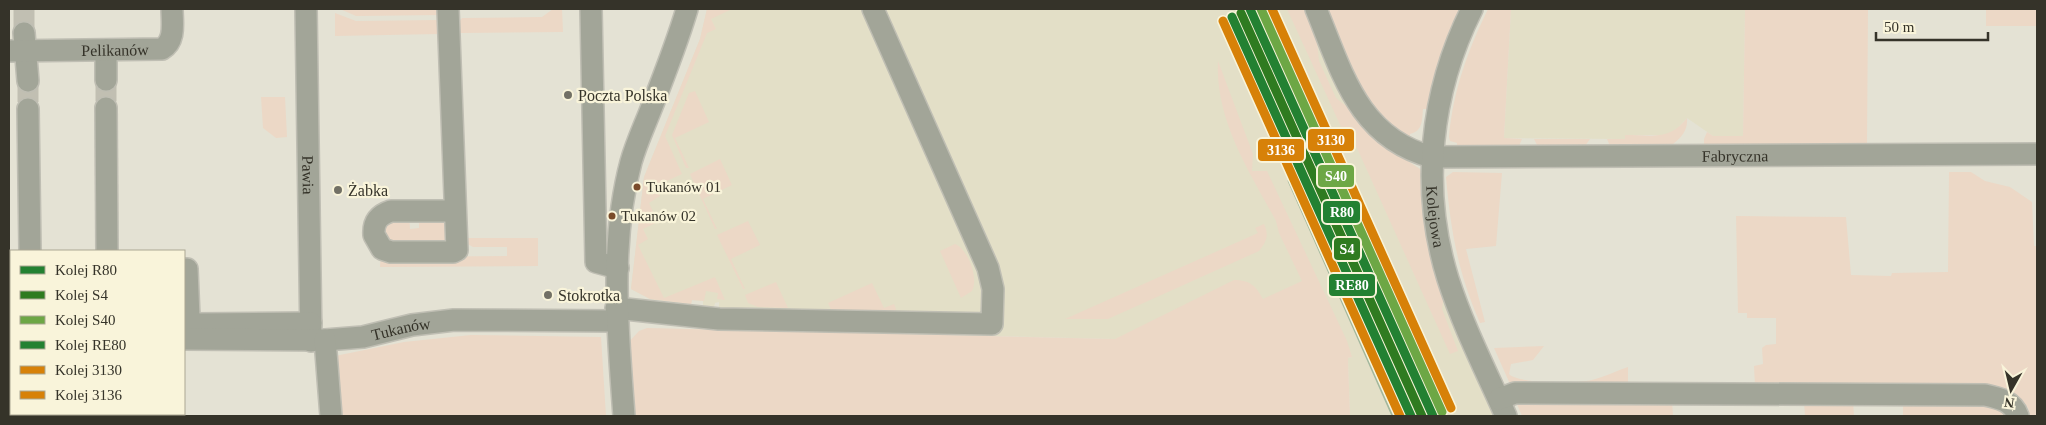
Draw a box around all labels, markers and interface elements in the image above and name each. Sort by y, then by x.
scale bar [1876,10,1988,42]
text: 50 m [1884,19,1915,35]
street label: Pelikanów [81,41,149,59]
place label: Poczta Polska [578,87,667,104]
marker: Poczta Polska [562,89,574,101]
line badge: 3130 [1307,128,1355,152]
text: 3130 [1317,133,1345,148]
line badge: 3136 [1257,138,1305,162]
text: 3136 [1267,143,1295,158]
street label: Fabryczna [1702,147,1768,165]
street label: Pawia [300,155,317,195]
line badge: S40 [1317,164,1355,188]
text: S40 [1325,169,1347,184]
place label: Tukanów 01 [646,179,721,195]
place label: Żabka [348,182,388,199]
marker: Tukanów 01 [632,182,642,192]
marker: Żabka [332,184,344,196]
street label: Kolejowa [1424,185,1448,249]
line badge: R80 [1322,200,1361,224]
text: R80 [1330,205,1354,220]
place label: Tukanów 02 [621,208,696,224]
marker: Tukanów 02 [607,211,617,221]
line badge: S4 [1333,237,1361,261]
text: S4 [1340,242,1354,257]
legend [10,250,185,415]
text: Kolej R80 [55,262,117,278]
line badge: RE80 [1328,273,1376,297]
text: RE80 [1335,278,1369,293]
text: Kolej S4 [55,287,108,303]
place label: Stokrotka [558,287,620,304]
marker: Stokrotka [542,289,554,301]
text: Kolej S40 [55,312,115,328]
street label: Tukanów [370,314,432,343]
text: Kolej RE80 [55,337,126,353]
text: Kolej 3130 [55,362,122,378]
north arrow [1986,365,2036,415]
text: Kolej 3136 [55,387,123,403]
text: N [2003,394,2015,411]

